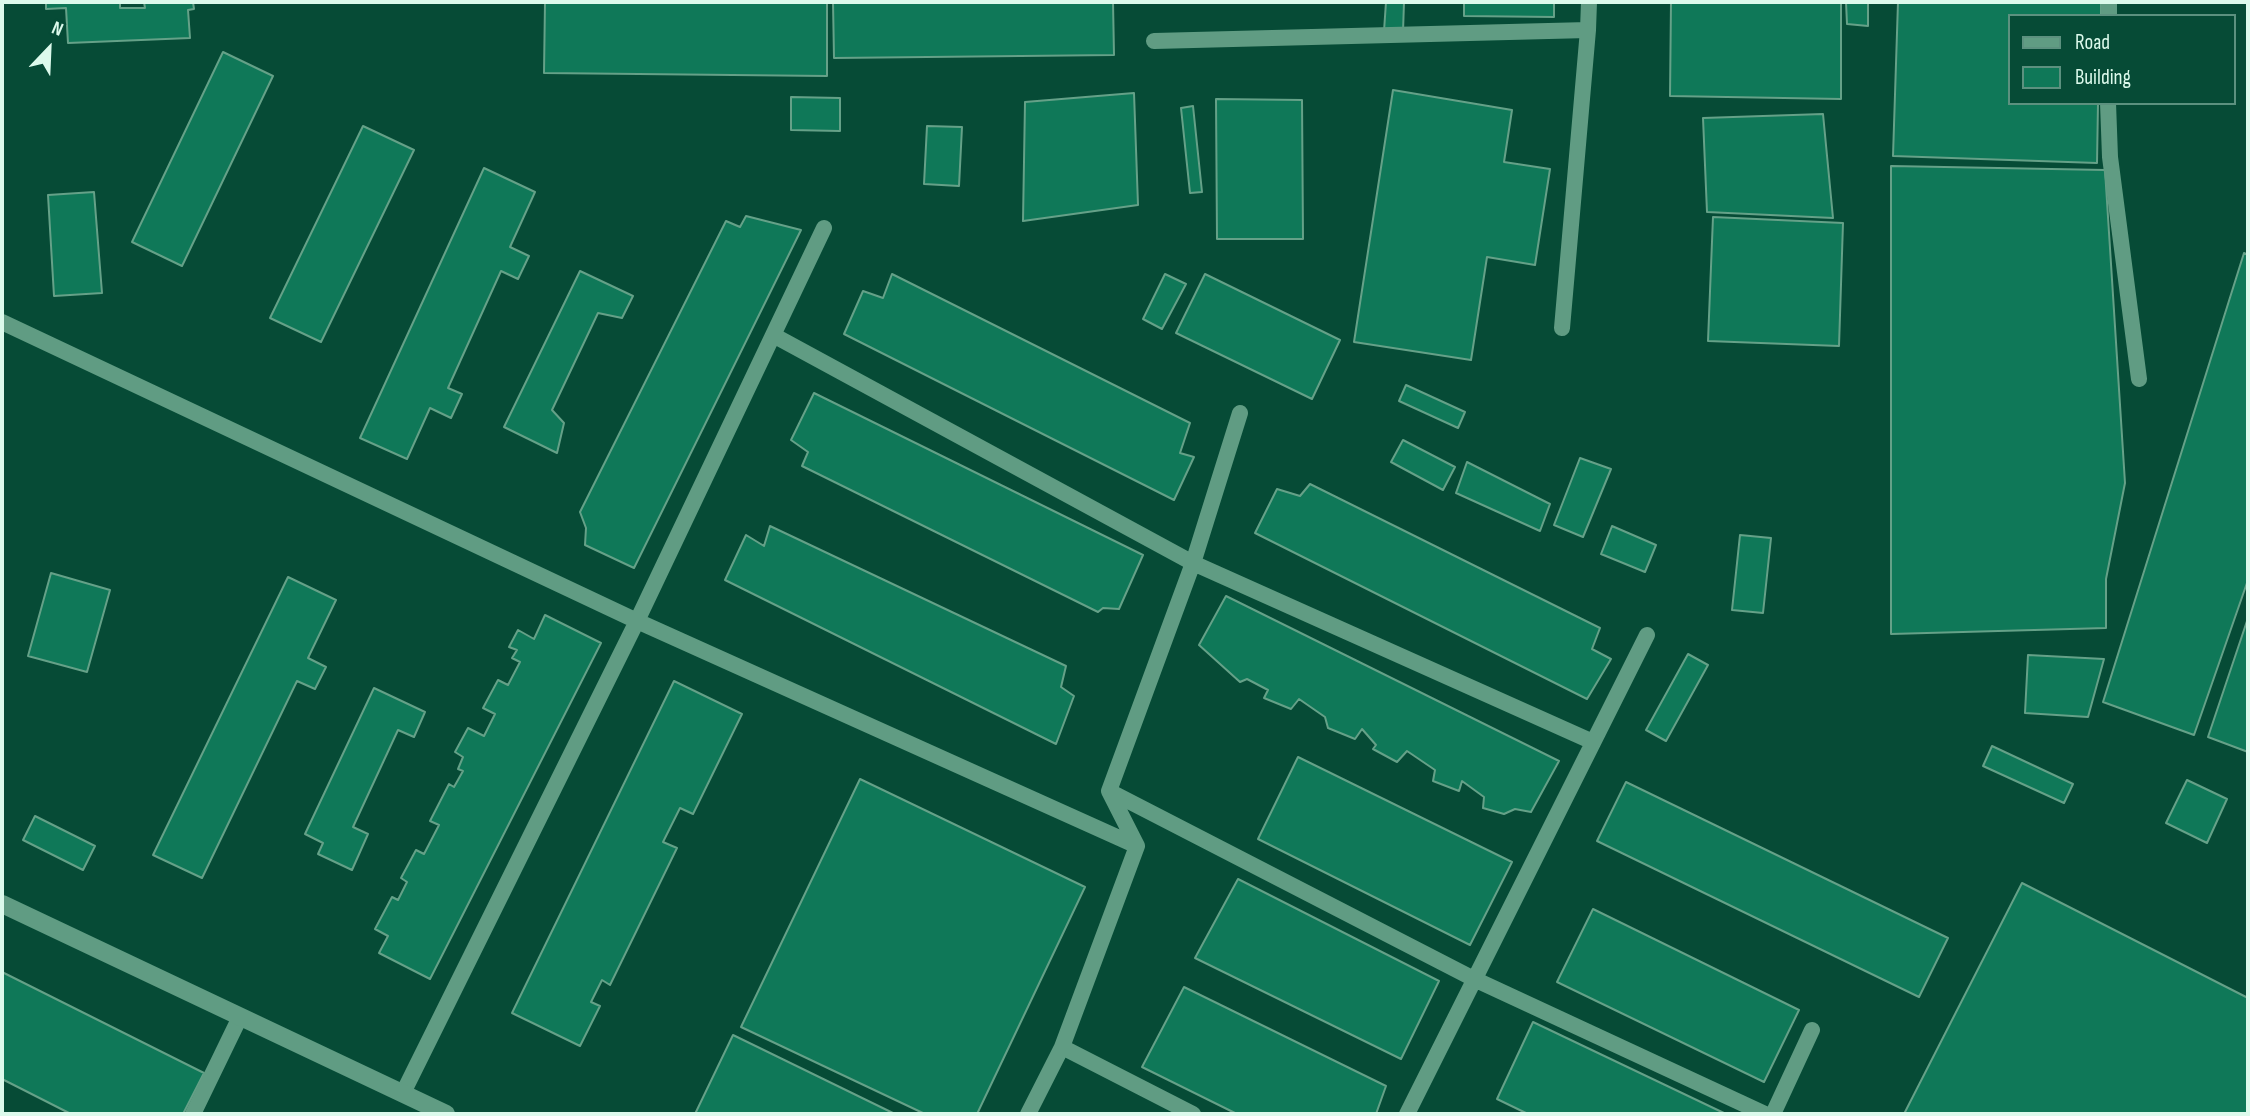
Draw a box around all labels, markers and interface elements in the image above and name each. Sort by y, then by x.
north arrow [14,14,84,84]
legend [2008,14,2236,105]
text: N [48,17,67,42]
text: Road [2075,30,2110,55]
text: Building [2075,65,2131,90]

